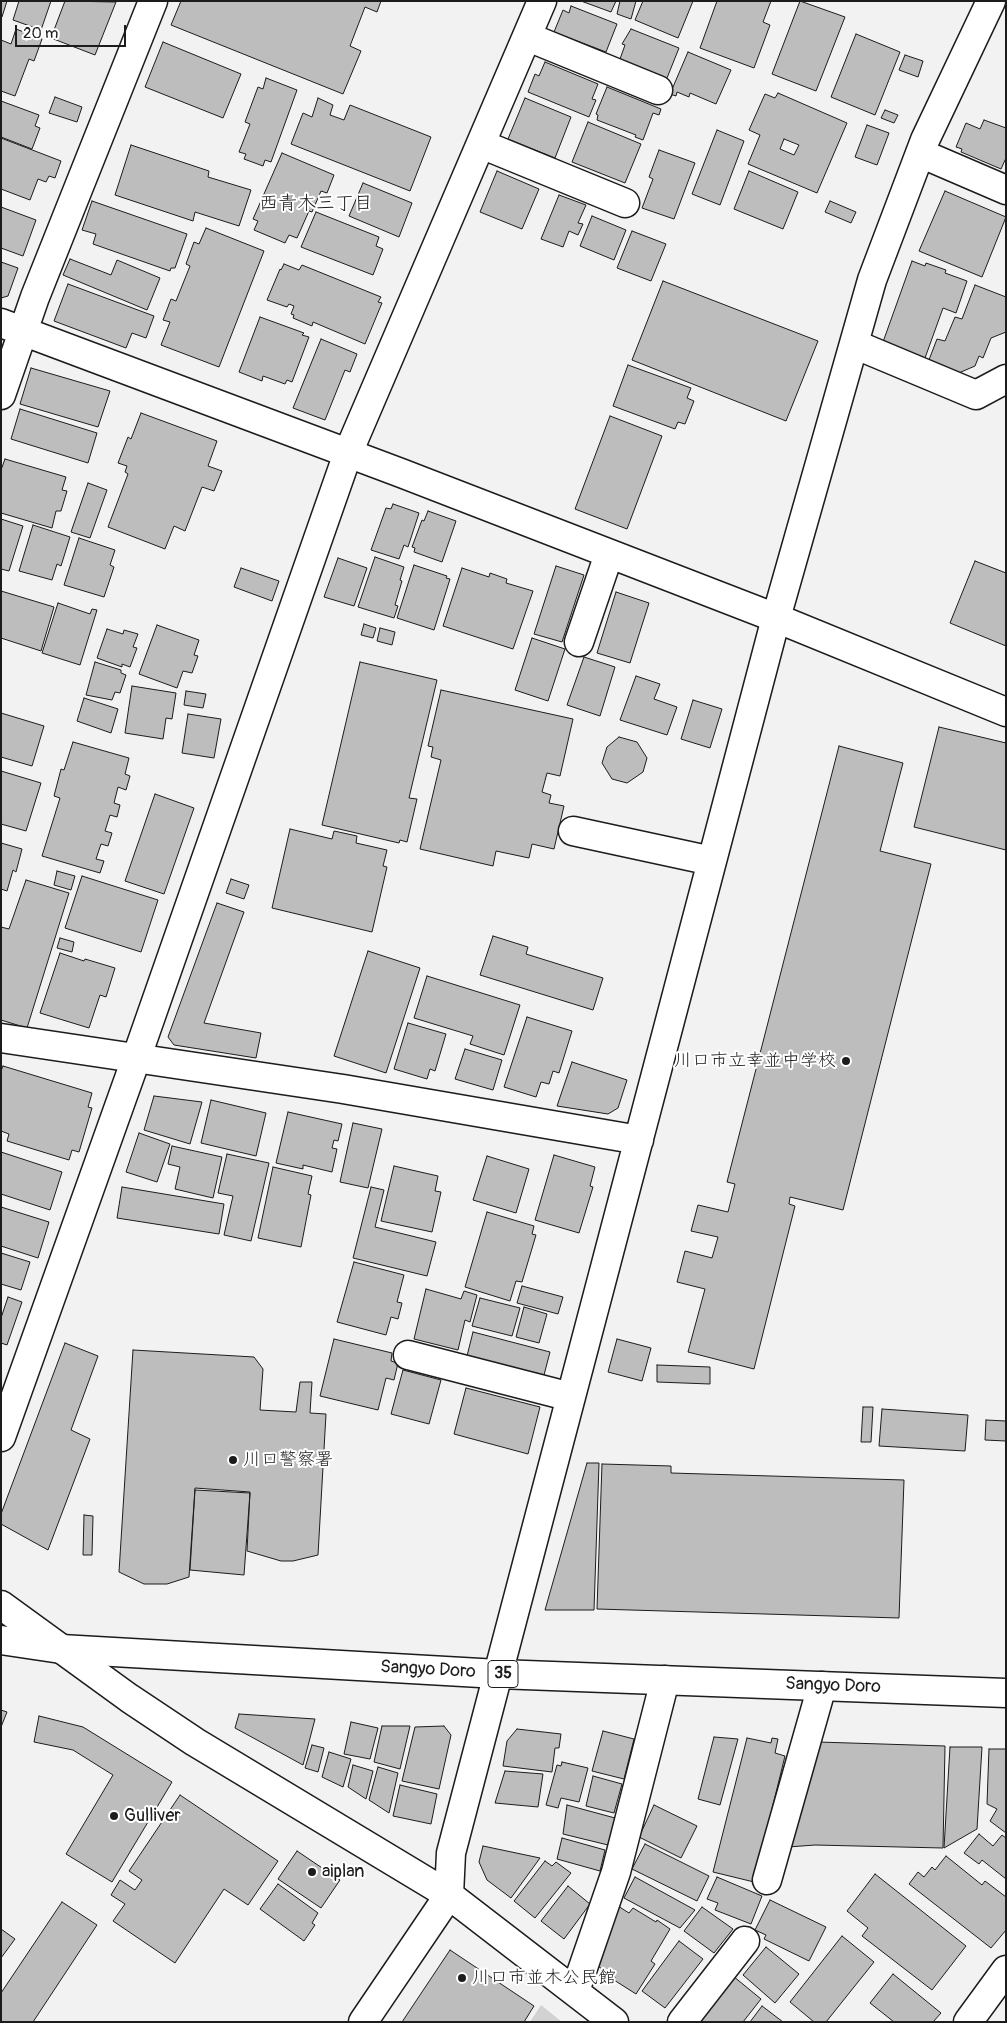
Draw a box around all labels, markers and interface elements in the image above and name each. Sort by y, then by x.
scale bar [18,15,129,47]
text: 20 m [23,24,58,43]
district label: 西青木三丁目 [259,193,373,215]
place label: 川口市立幸並中学校 [674,1050,836,1072]
marker: 川口市立幸並中学校 [840,1055,852,1067]
place label: 川口警察署 [243,1449,333,1471]
marker: 川口警察署 [227,1454,239,1466]
street label: Sangyo Doro [380,1657,476,1683]
road number: 35 [488,1660,518,1688]
street label: Sangyo Doro [785,1674,881,1698]
place label: Gulliver [124,1805,181,1827]
marker: Gulliver [108,1810,120,1822]
place label: aiplan [322,1861,364,1883]
marker: aiplan [306,1866,318,1878]
place label: 川口市並木公民館 [472,1967,616,1989]
marker: 川口市並木公民館 [456,1972,468,1984]

